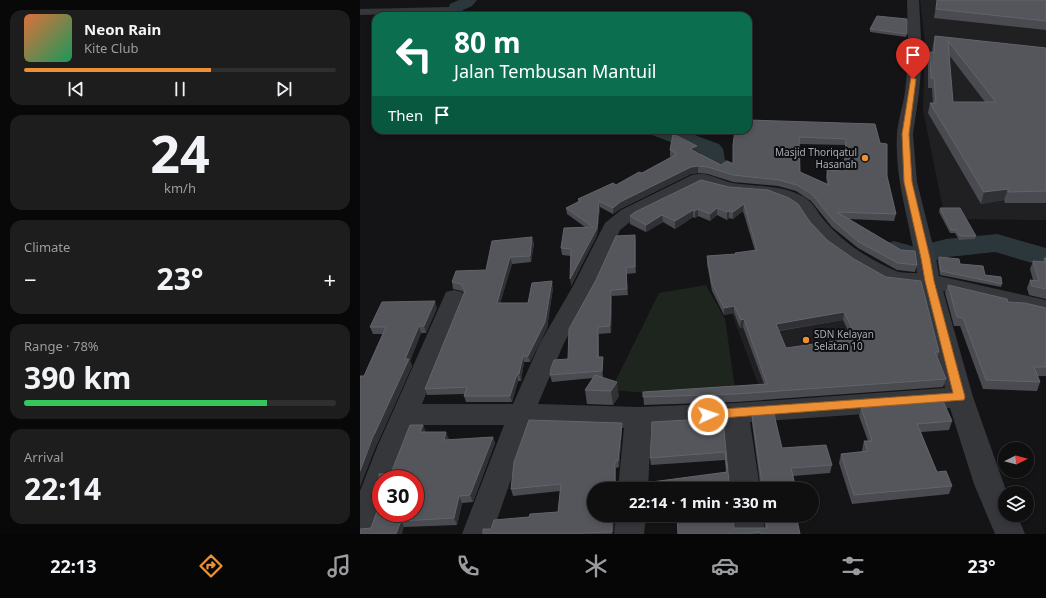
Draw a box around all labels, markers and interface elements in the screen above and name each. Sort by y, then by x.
text: Neon Rain [84,19,161,39]
text: 80 m [454,23,521,61]
icon: left [388,28,440,80]
pin [896,38,930,79]
text: Kite Club [84,39,138,57]
icon: arrive [902,44,924,66]
text: Jalan Tembusan Mantuil [454,59,656,83]
icon: previous [65,78,87,100]
icon: pause [169,78,191,100]
icon: next [273,78,295,100]
icon: arrive [431,104,453,126]
text: Then [388,105,423,125]
text: 24 [150,117,210,188]
place label: Masjid Thoriqatul Hasanah [775,145,857,171]
marker: Masjid Thoriqatul Hasanah [860,153,870,163]
text: km/h [164,179,196,197]
text: Climate [24,238,70,256]
text: 23° [156,258,204,299]
text: − [24,264,37,294]
text: + [323,264,336,294]
place label: SDN Kelayan Selatan 10 [814,327,874,353]
marker: SDN Kelayan Selatan 10 [801,335,811,345]
text: Range · 78% [24,337,99,355]
text: 390 km [24,357,131,398]
position arrow [687,394,729,436]
north arrow [998,442,1034,478]
map controls [998,442,1034,522]
text: Arrival [24,448,64,466]
text: 22:14 [24,468,101,509]
speed limit sign: 30 [372,470,424,522]
button: layers [998,486,1034,522]
text: 22:14 · 1 min · 330 m [629,492,777,512]
icon: directions [197,552,225,580]
icon: music [325,552,353,580]
icon: phone [454,552,482,580]
icon: climate [582,552,610,580]
icon: car [711,552,739,580]
icon: filters [839,552,867,580]
text: 22:13 [50,554,96,578]
text: 23° [968,554,996,578]

